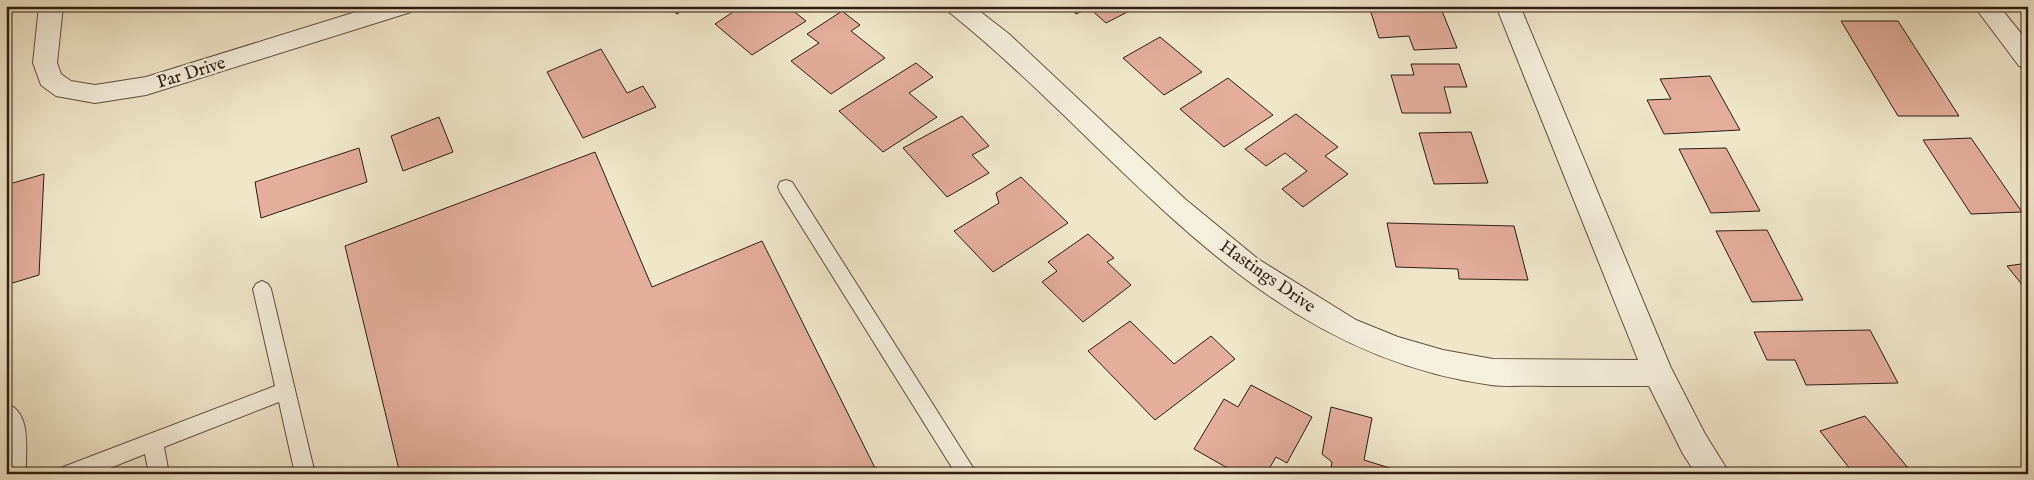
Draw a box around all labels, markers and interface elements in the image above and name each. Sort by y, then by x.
street label: Par Drive [154,52,229,95]
street label: Hastings Drive [1215,236,1320,319]

